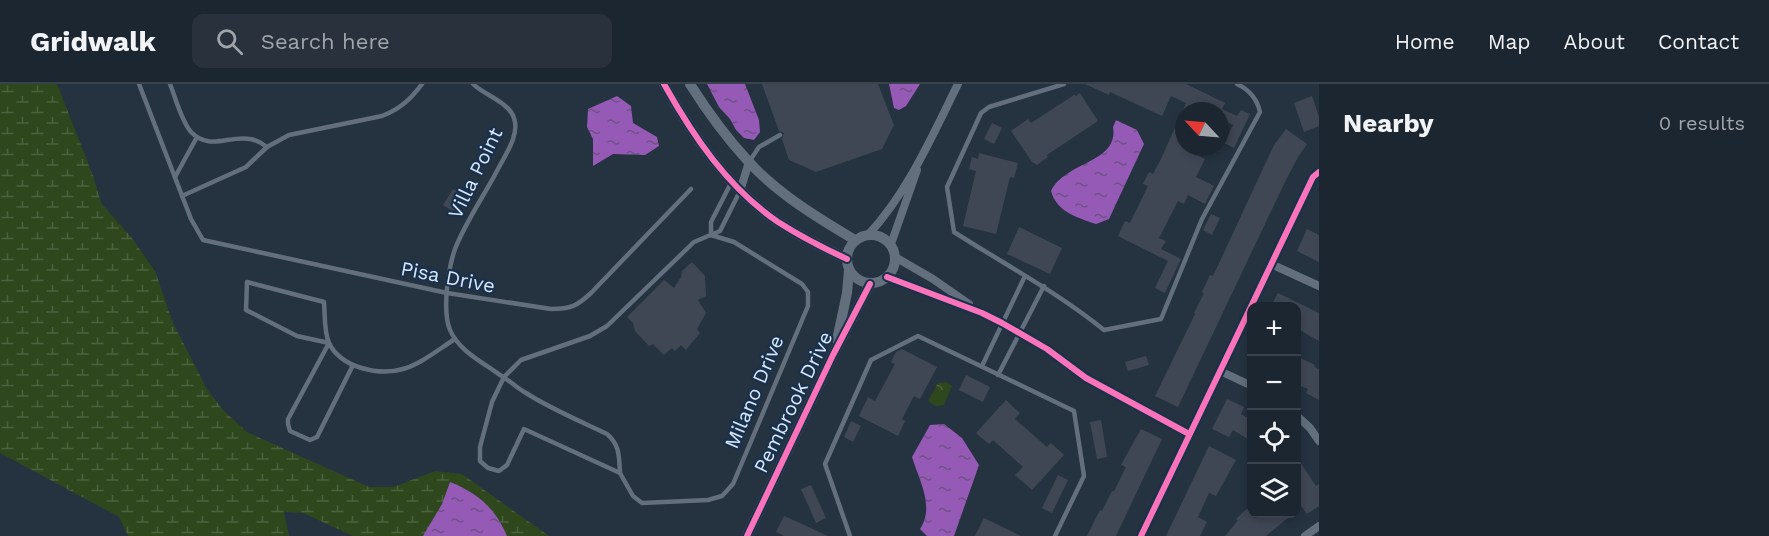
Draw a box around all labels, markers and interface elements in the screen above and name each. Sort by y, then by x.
search box [192,14,612,68]
text: Gridwalk [30,25,156,58]
icon: search [213,25,246,58]
text: Search here [261,29,390,54]
text: Home [1395,29,1455,54]
text: Map [1488,29,1531,54]
text: About [1564,29,1625,54]
text: Contact [1658,29,1739,54]
north arrow [1175,102,1229,156]
text: Nearby [1343,108,1434,138]
text: 0 results [1659,111,1745,135]
street label: Villa Point [443,123,508,222]
street label: Pisa Drive [399,256,497,298]
map controls [1247,302,1301,518]
button: + [1247,302,1301,356]
street label: Pembrook Drive [748,327,838,477]
street label: Milano Drive [719,332,789,452]
button: − [1247,356,1301,410]
button: locate [1247,410,1301,464]
button: layers [1247,464,1301,518]

